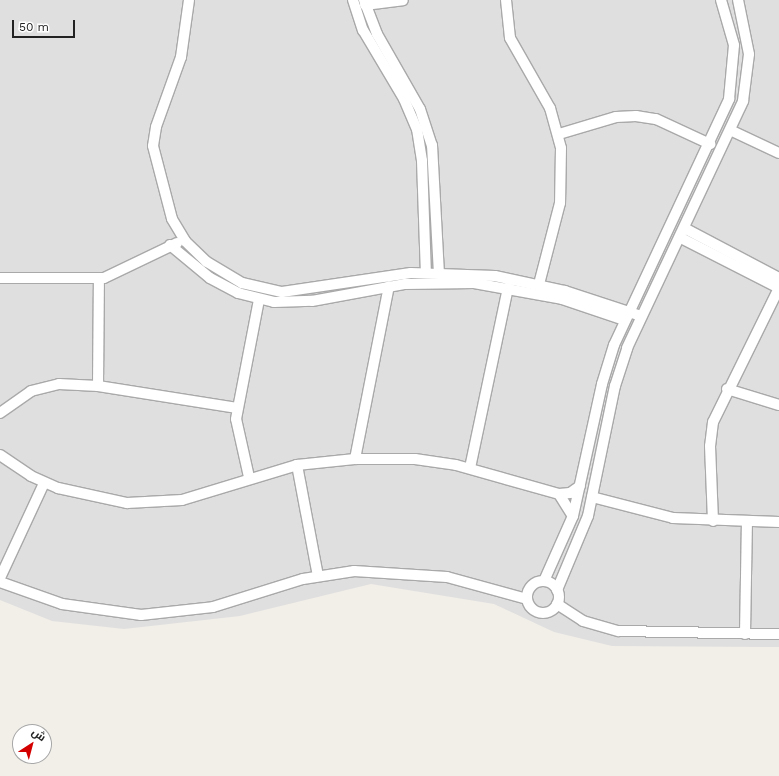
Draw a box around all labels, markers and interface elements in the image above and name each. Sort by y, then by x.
scale bar [14,12,77,38]
text: 50 m [19,20,49,34]
north arrow [12,724,52,764]
text: ش [29,725,48,744]

